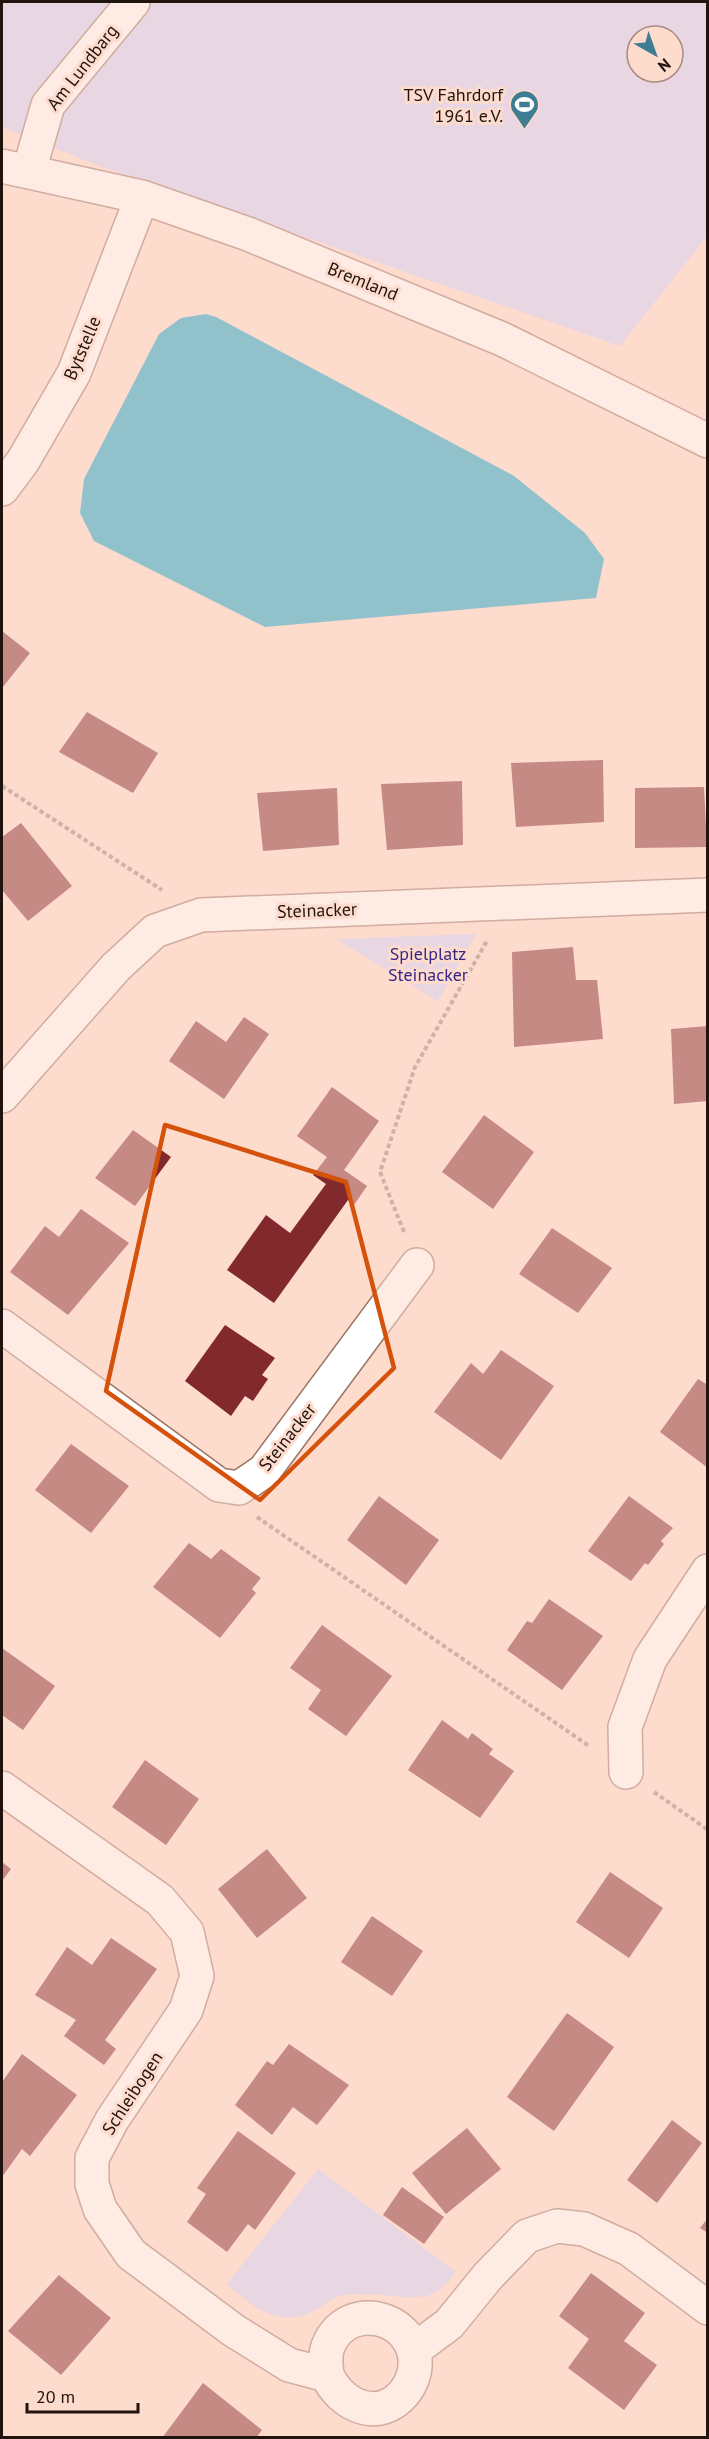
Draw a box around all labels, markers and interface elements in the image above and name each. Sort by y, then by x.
street label: Am Lundbarg [41,20,123,114]
north arrow [625,24,685,84]
text: N [654,54,675,77]
place label: TSV Fahrdorf 1961 e.V. [404,83,504,127]
sports icon: TSV Fahrdorf 1961 e.V. [508,88,540,130]
street label: Bremland [324,256,402,306]
street label: Bytstelle [58,313,106,383]
street label: Steinacker [277,897,357,923]
park label: Spielplatz Steinacker [388,942,468,986]
street label: Steinacker [253,1398,321,1476]
street label: Schleibogen [97,2047,167,2139]
scale bar [27,2376,138,2414]
text: 20 m [36,2385,75,2408]

